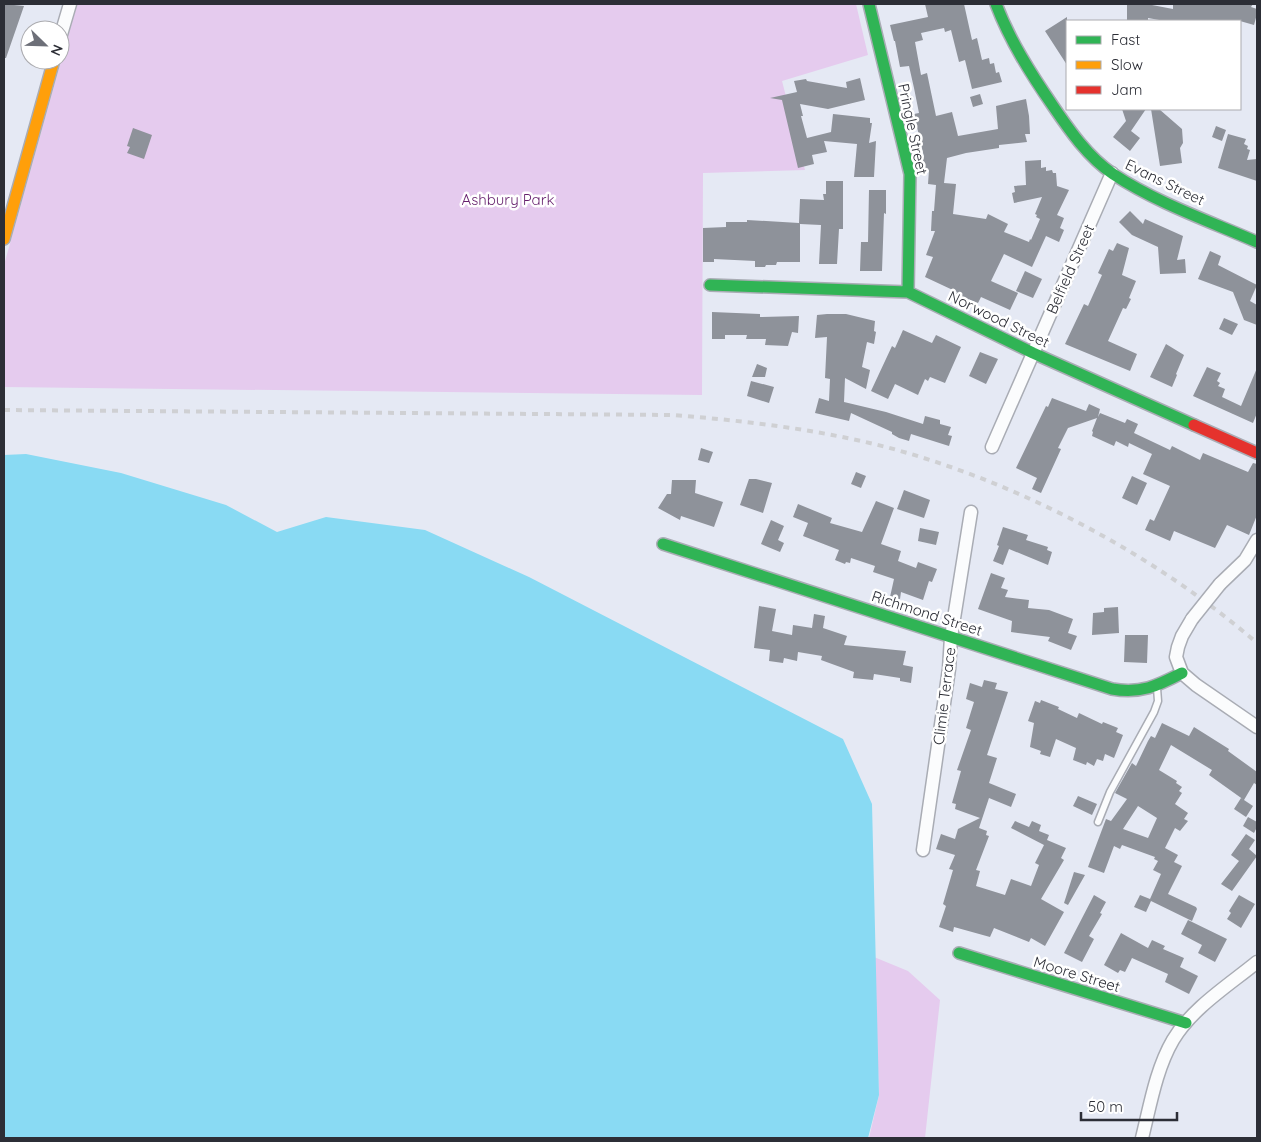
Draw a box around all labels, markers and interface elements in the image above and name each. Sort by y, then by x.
north arrow [20,20,70,70]
legend [1066,20,1241,110]
text: Fast [1111,30,1140,49]
text: N [47,42,67,58]
text: Slow [1111,55,1143,74]
text: Jam [1111,80,1142,99]
street label: Pringle Street [894,82,932,176]
street label: Evans Street [1122,155,1208,209]
park label: Ashbury Park [461,190,555,209]
street label: Belfield Street [1042,221,1098,317]
street label: Norwood Street [945,286,1053,352]
street label: Richmond Street [869,586,985,640]
street label: Climie Terrace [929,646,959,746]
street label: Moore Street [1031,952,1123,996]
scale bar [1081,1090,1177,1122]
text: 50 m [1088,1097,1123,1116]

